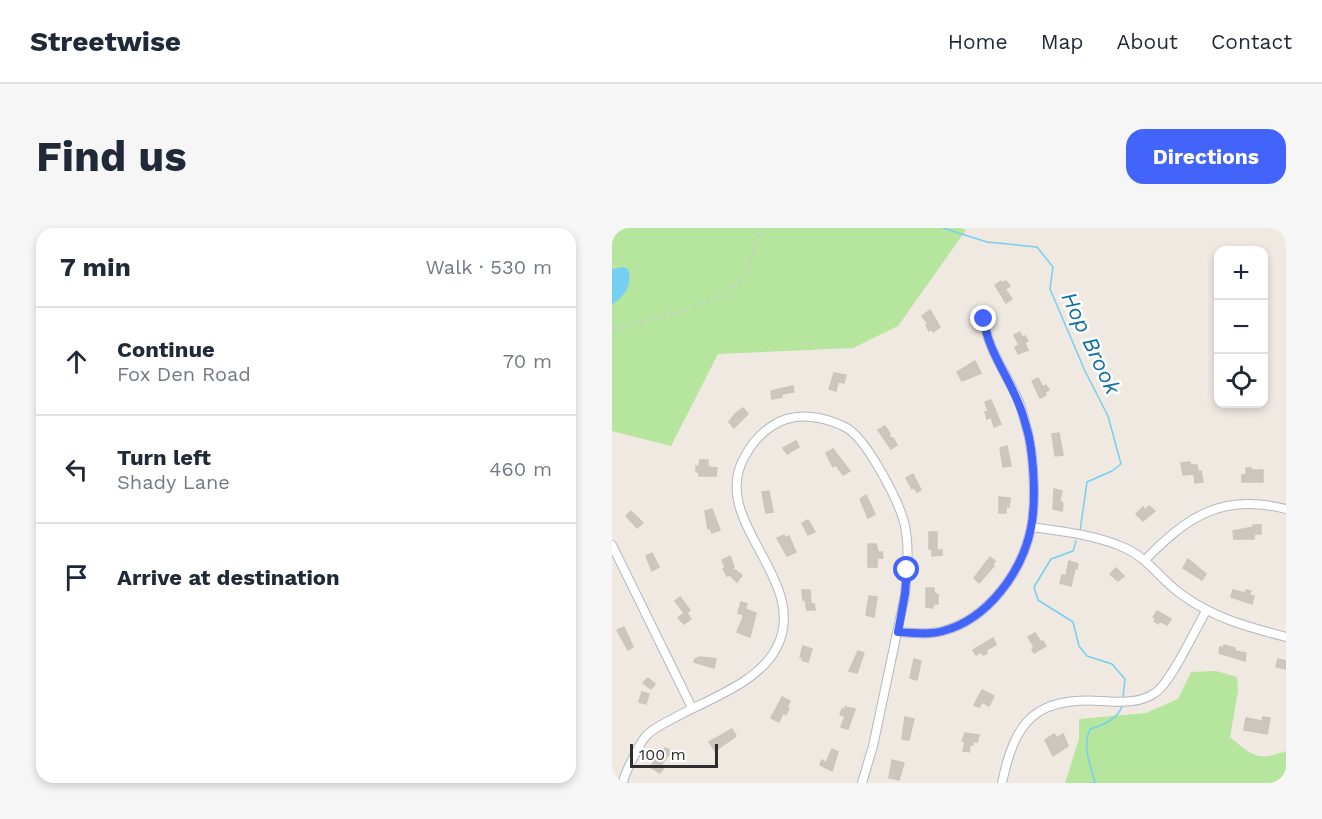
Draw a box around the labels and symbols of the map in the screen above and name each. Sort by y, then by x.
water label: Hop Brook [1056,288,1126,399]
route end [970,305,996,331]
route start [893,556,919,582]
scale bar [630,741,718,768]

